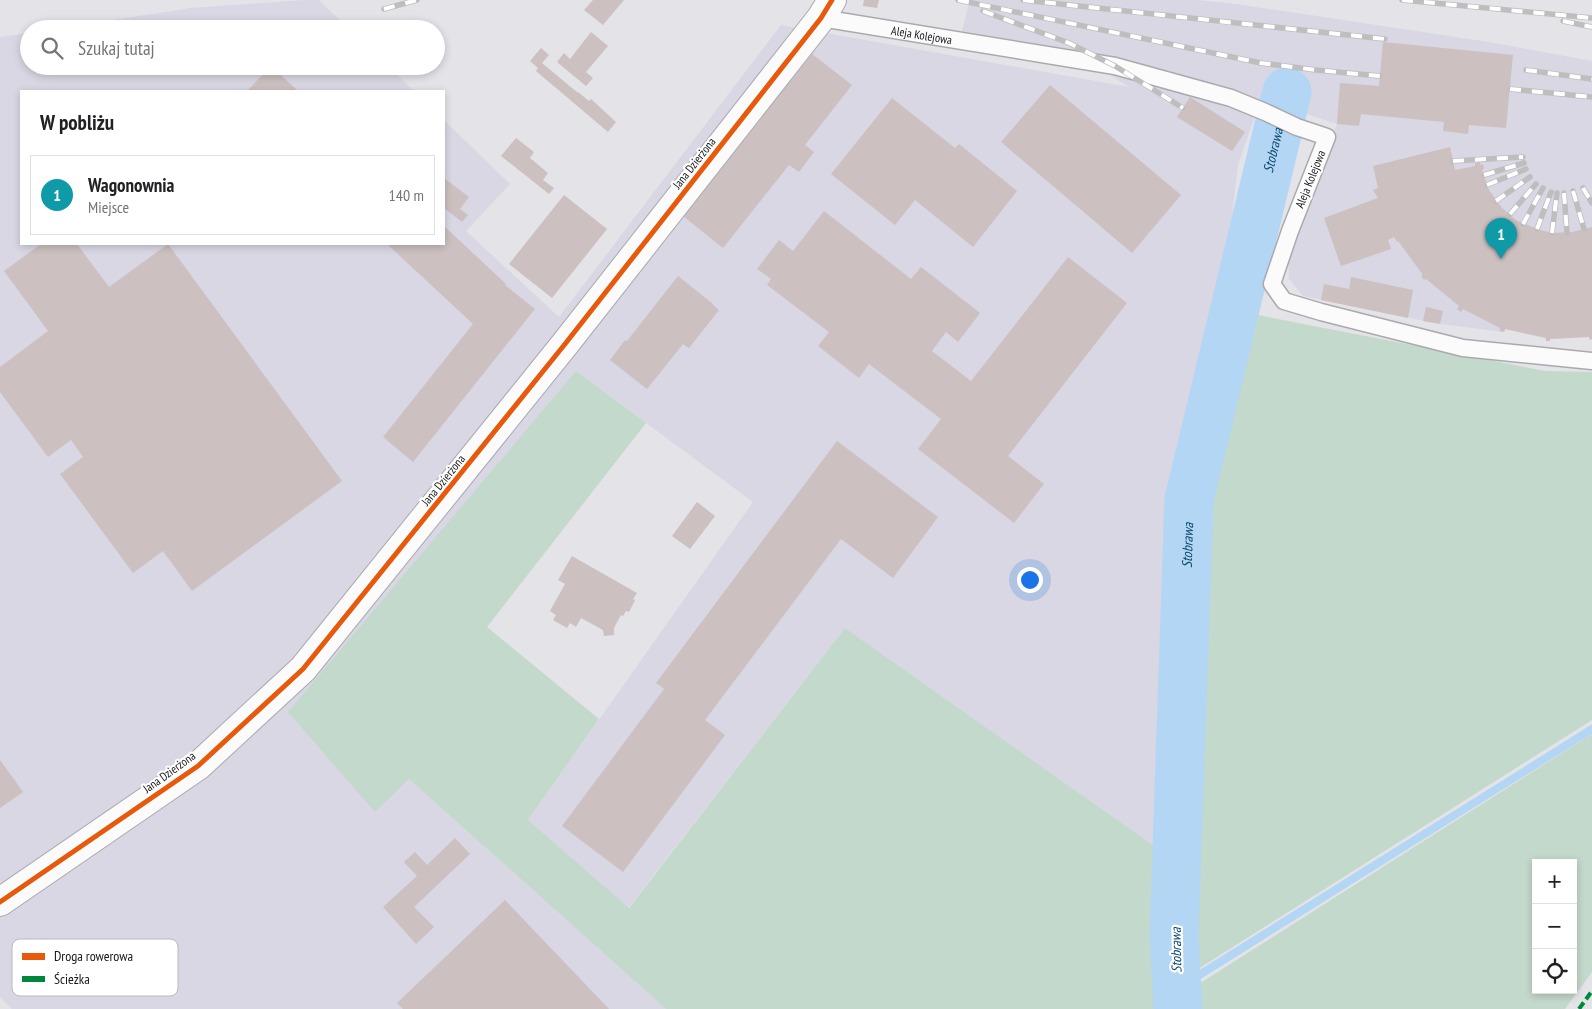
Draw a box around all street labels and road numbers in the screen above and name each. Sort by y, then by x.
street label: Aleja Kolejowa [890,22,953,47]
street label: Jana Dzierżona [669,134,719,192]
street label: Aleja Kolejowa [1292,148,1329,210]
street label: Jana Dzierżona [417,451,468,509]
street label: Jana Dzierżona [139,748,198,797]

